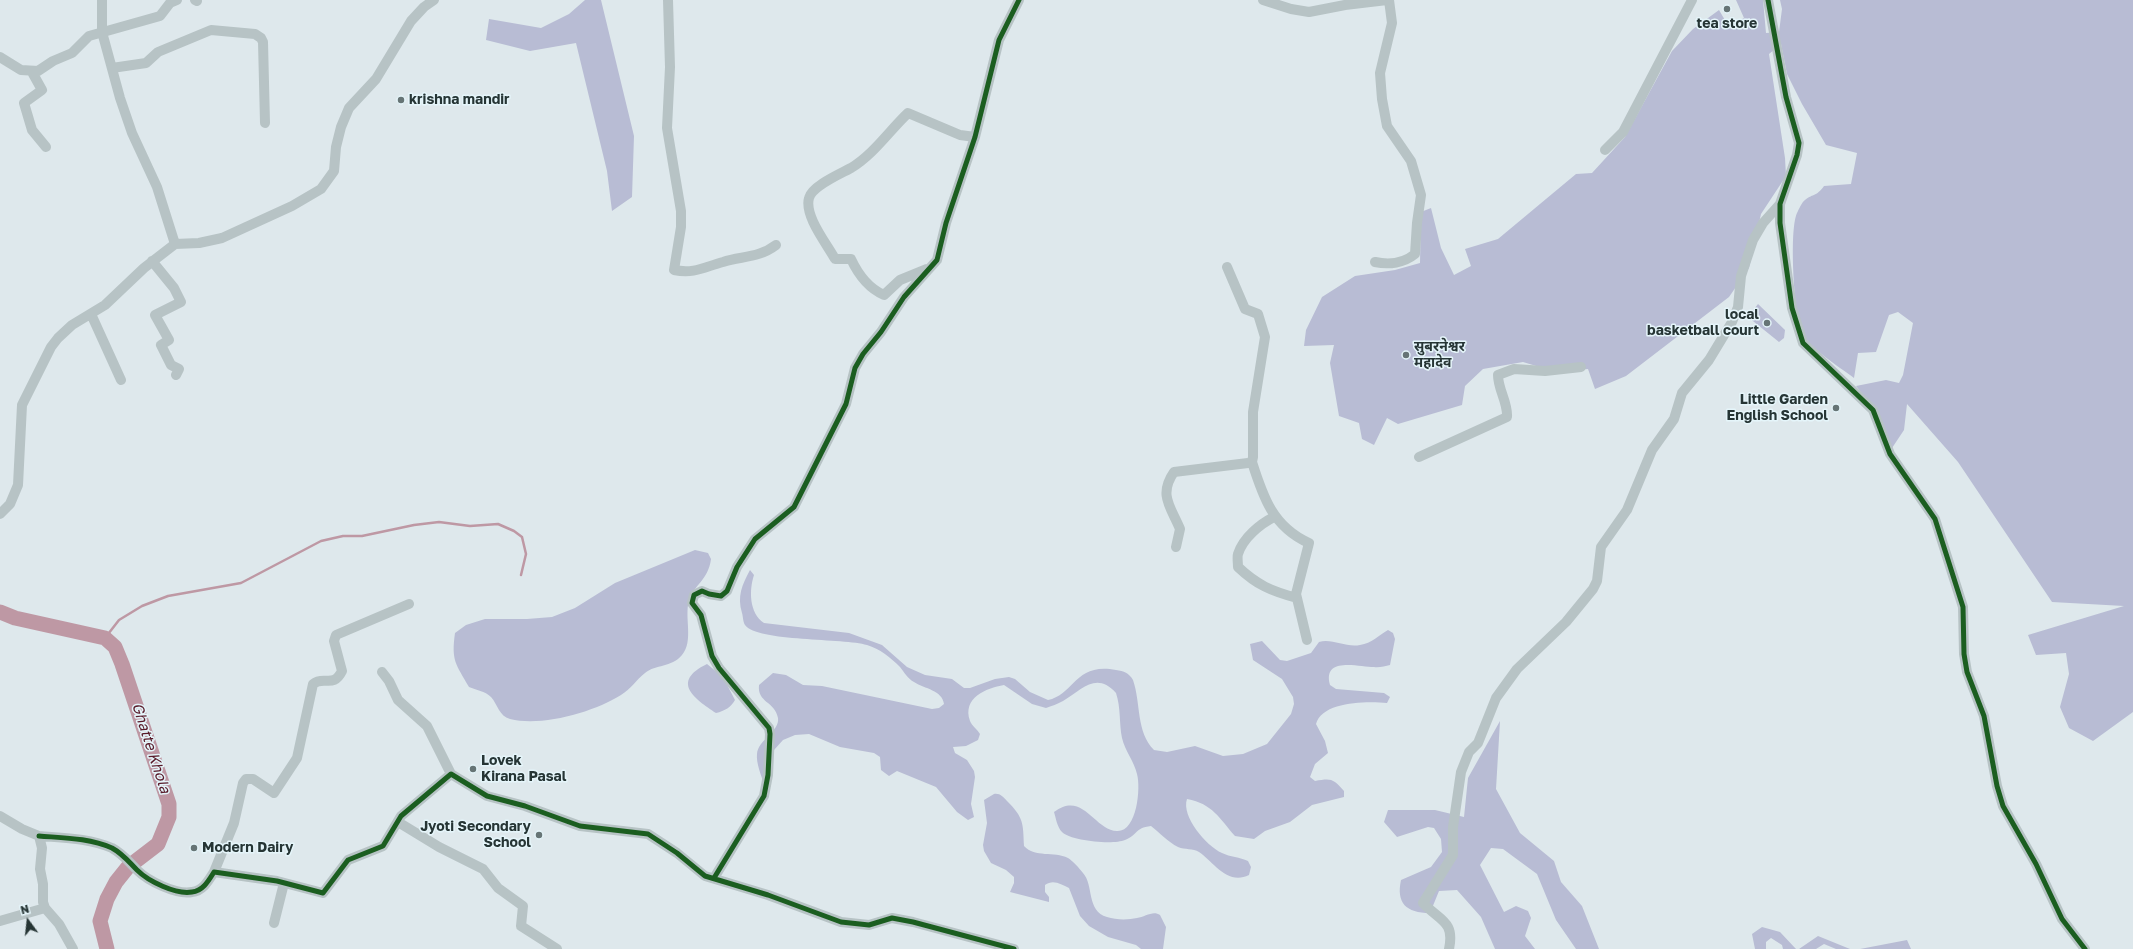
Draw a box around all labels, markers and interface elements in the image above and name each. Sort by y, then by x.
marker: tea store [1722,4,1732,14]
place label: tea store [1697,16,1757,32]
place label: krishna mandir [409,92,510,108]
marker: krishna mandir [396,95,406,105]
place label: local basketball court [1647,307,1759,340]
marker: local basketball court [1762,318,1772,328]
place label: सुबरनेश्वर महादेव [1414,339,1465,372]
marker: सुबरनेश्वर महादेव [1401,350,1411,360]
place label: Little Garden English School [1726,392,1828,424]
marker: Little Garden English School [1831,403,1841,413]
water label: Ghatte Khola [128,700,174,796]
place label: Lovek Kirana Pasal [481,753,566,786]
marker: Lovek Kirana Pasal [468,764,478,774]
place label: Jyoti Secondary School [420,819,531,852]
marker: Jyoti Secondary School [534,830,544,840]
place label: Modern Dairy [202,840,293,856]
marker: Modern Dairy [189,843,199,853]
north arrow [8,901,48,941]
text: N [19,902,30,916]

